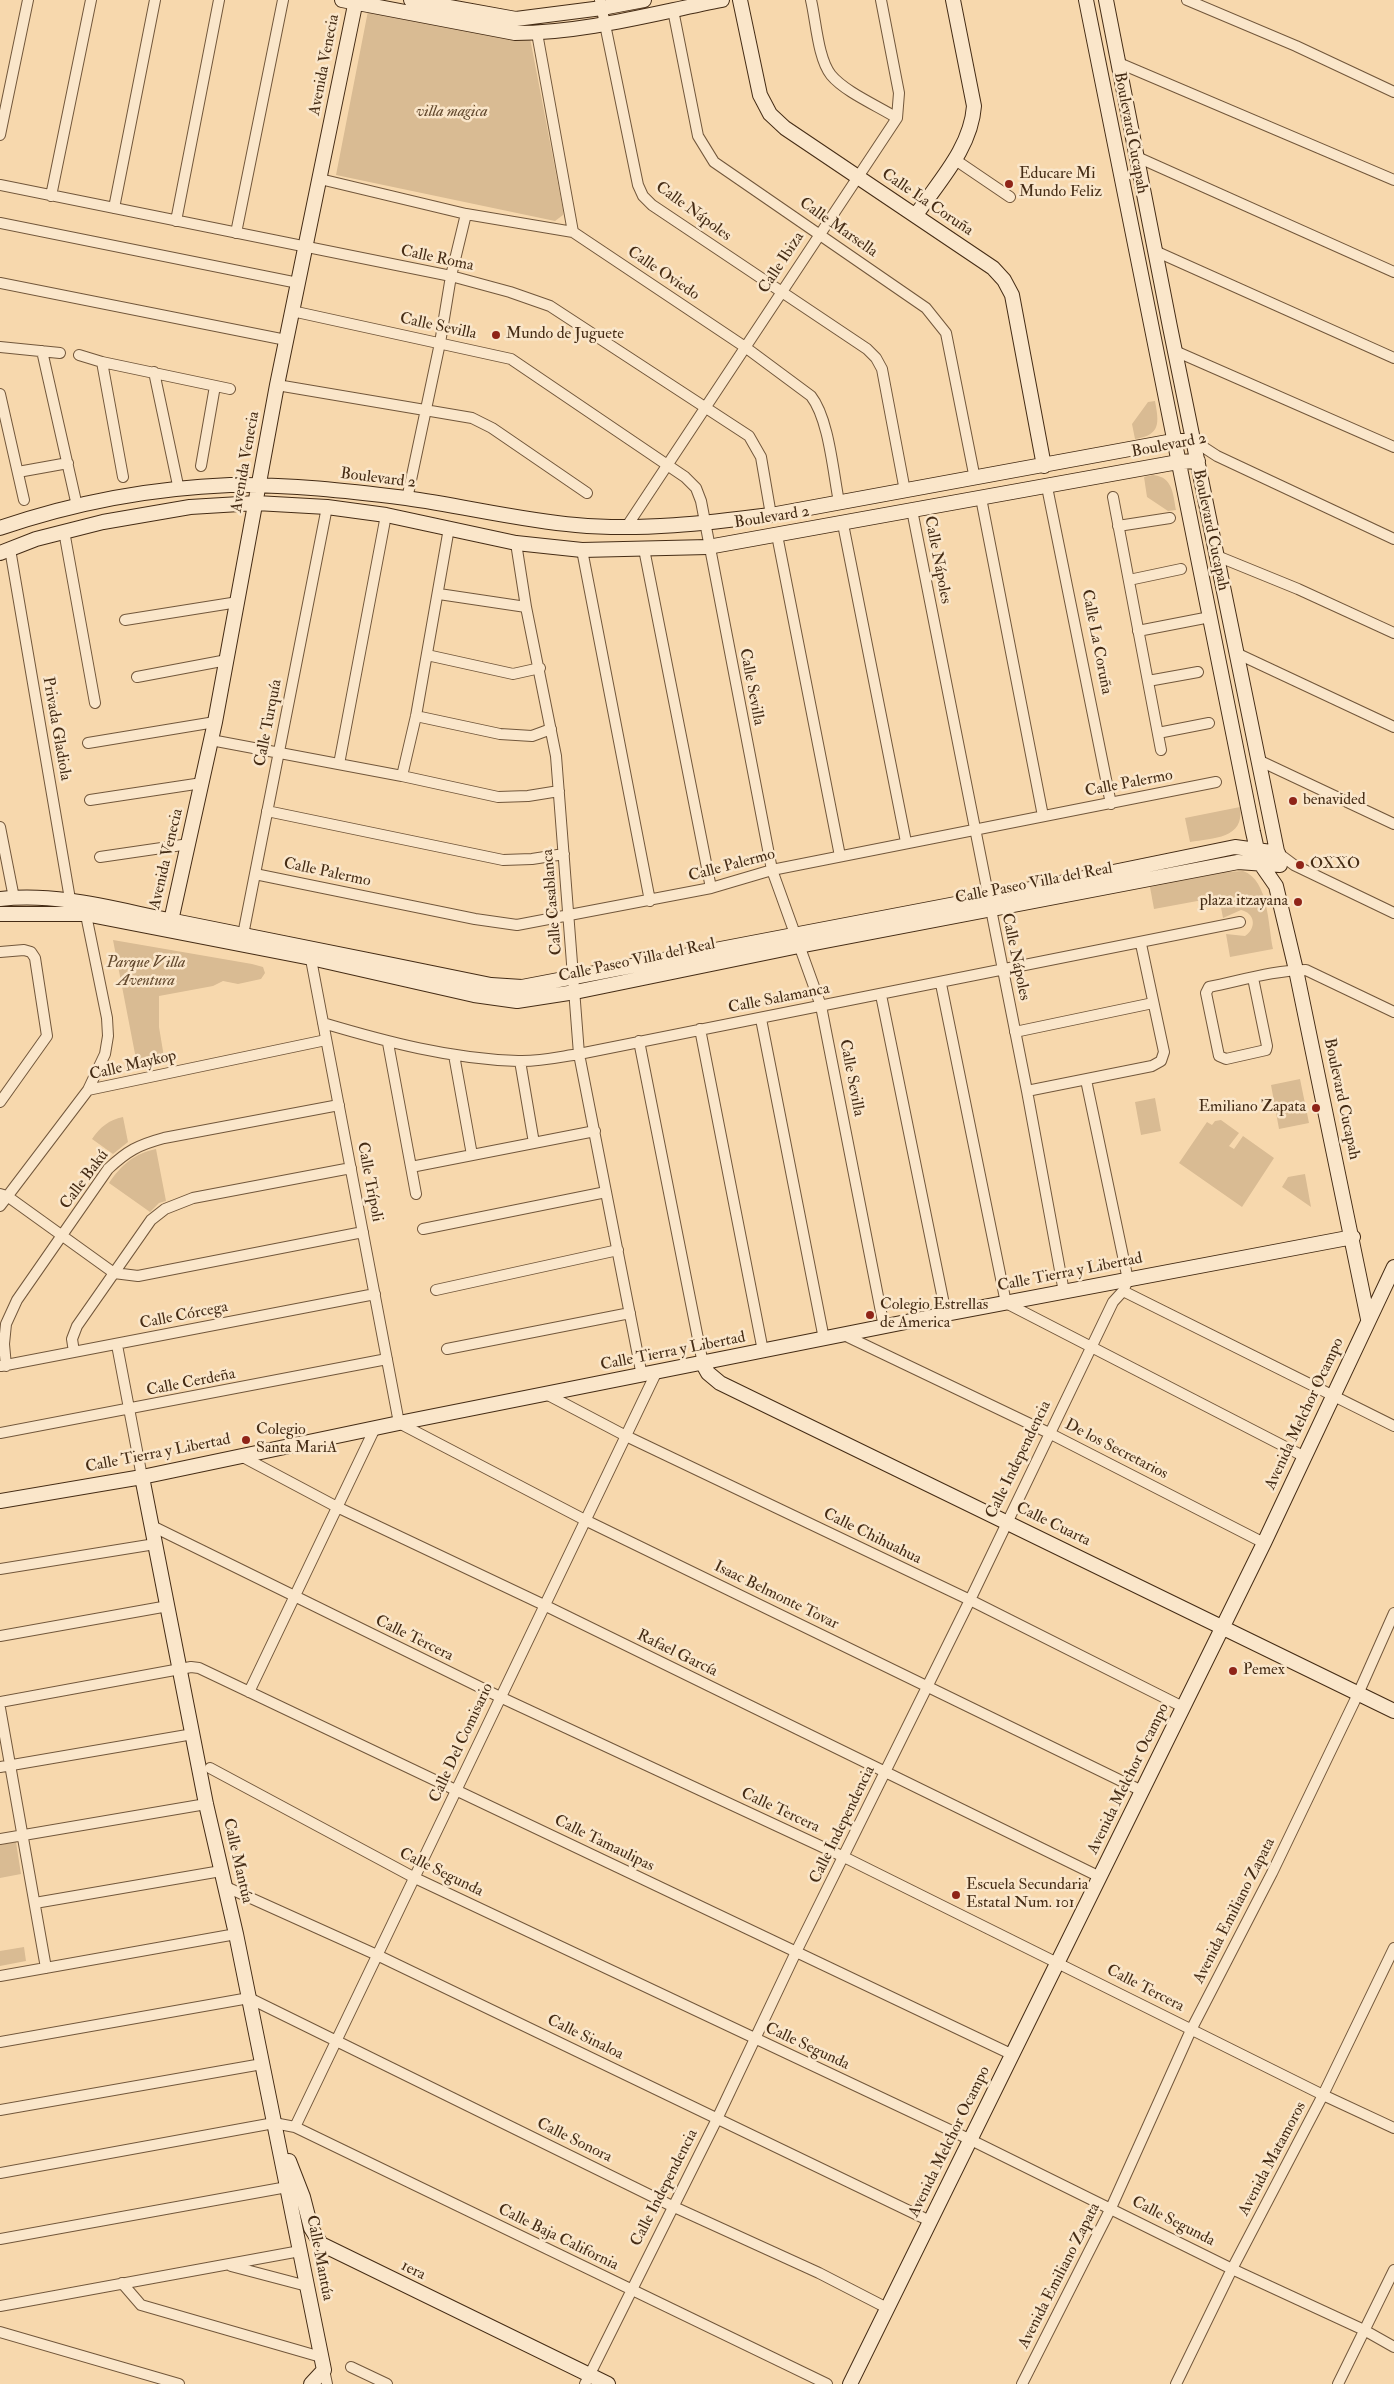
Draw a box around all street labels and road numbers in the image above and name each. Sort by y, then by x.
street label: Avenida Venecia [306,13,344,117]
street label: Boulevard Cucapah [1109,70,1151,196]
street label: Calle La Coruña [878,165,976,241]
street label: Calle Nápoles [651,178,735,246]
street label: Calle Marsella [795,194,881,262]
street label: Calle Ibiza [755,229,809,297]
street label: Calle Roma [399,242,475,276]
street label: Calle Oviedo [623,243,703,305]
street label: Calle Sevilla [398,310,478,344]
street label: Avenida Venecia [228,410,264,514]
street label: Boulevard 2 [1130,429,1208,463]
street label: Boulevard 2 [339,465,417,493]
street label: Boulevard Cucapah [1188,468,1232,592]
street label: Boulevard 2 [733,503,811,533]
street label: Calle Nápoles [919,515,955,605]
street label: Calle La Coruña [1076,588,1116,696]
street label: Calle Sevilla [734,647,768,727]
street label: Privada Gladiola [37,676,75,782]
street label: Calle Turquía [251,678,287,768]
street label: Calle Palermo [1084,766,1174,802]
street label: Avenida Venecia [146,807,188,911]
street label: Calle Palermo [687,845,777,887]
street label: Calle Casablanca [539,848,567,956]
street label: Calle Palermo [282,854,372,892]
street label: Calle Paseo Villa del Real [954,859,1114,909]
street label: Calle Nápoles [996,912,1034,1002]
street label: Calle Paseo Villa del Real [557,935,717,987]
street label: Calle Salamanca [727,980,831,1018]
street label: Boulevard Cucapah [1319,1037,1363,1161]
street label: Calle Sevilla [834,1038,868,1118]
street label: Calle Maykop [88,1047,178,1085]
street label: Calle Trípoli [352,1141,386,1223]
street label: Calle Bakú [56,1147,114,1213]
street label: Calle Tierra y Libertad [996,1250,1144,1296]
street label: Calle Córcega [138,1298,230,1334]
street label: Calle Tierra y Libertad [599,1329,747,1375]
street label: Avenida Melchor Ocampo [1261,1335,1349,1493]
street label: Calle Cerdeña [145,1365,237,1401]
street label: Calle Independencia [982,1398,1056,1522]
street label: De los Secretarios [1061,1416,1171,1484]
street label: Calle Tierra y Libertad [84,1431,232,1477]
street label: Calle Cuarta [1013,1499,1093,1551]
street label: Calle Chihuahua [820,1505,924,1569]
street label: Isaac Belmonte Tovar [710,1557,842,1635]
street label: Calle Tercera [372,1612,456,1666]
street label: Rafael García [634,1626,720,1682]
street label: Calle Del Comisario [426,1680,498,1806]
street label: Avenida Melchor Ocampo [1084,1700,1174,1858]
street label: Calle Independencia [806,1763,880,1887]
street label: Calle Tercera [738,1784,822,1838]
street label: Calle Tamaulipas [551,1812,657,1876]
street label: Calle Mantúa [218,1817,256,1905]
street label: Avenida Emiliano Zapata [1190,1835,1280,1987]
street label: Calle Segunda [396,1844,486,1902]
street label: Calle Tercera [1103,1961,1187,2017]
street label: Calle Sinaloa [544,2011,626,2065]
street label: Calle Segunda [762,2019,852,2075]
street label: Avenida Melchor Ocampo [905,2063,995,2221]
street label: Avenida Matamoros [1235,2099,1311,2219]
street label: Calle Sonora [533,2115,615,2167]
street label: Calle Independencia [627,2126,703,2250]
street label: Calle Segunda [1128,2193,1218,2251]
street label: Avenida Emiliano Zapata [1015,2200,1105,2352]
street label: Calle Baja California [495,2201,621,2275]
street label: Calle Mantúa [301,2214,337,2302]
street label: 1era [398,2257,428,2285]

